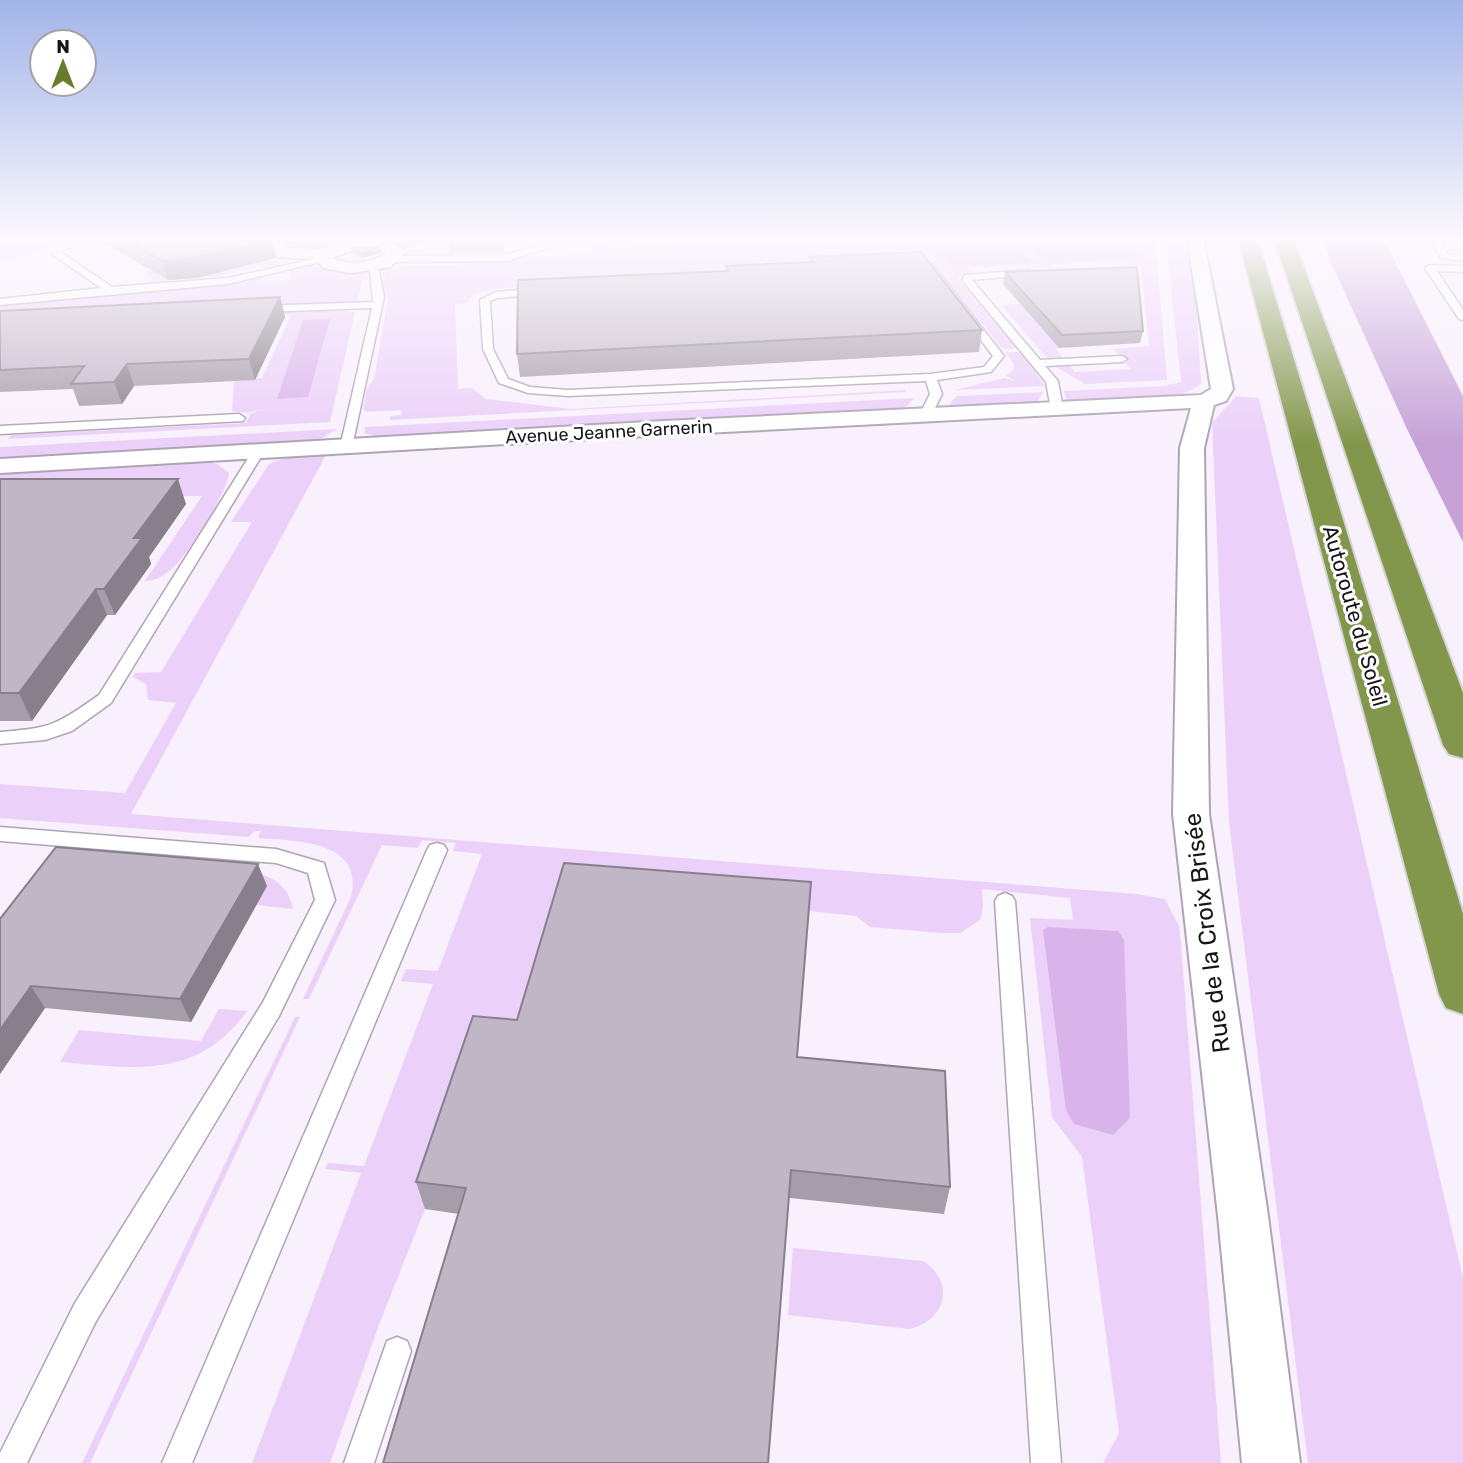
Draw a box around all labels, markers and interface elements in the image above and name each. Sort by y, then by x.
north arrow [28,28,98,98]
text: N [56,35,70,58]
street label: Avenue Jeanne Garnerin [505,416,713,448]
street label: Autoroute du Soleil [1318,523,1393,709]
street label: Rue de la Croix Brisée [1178,811,1236,1055]

